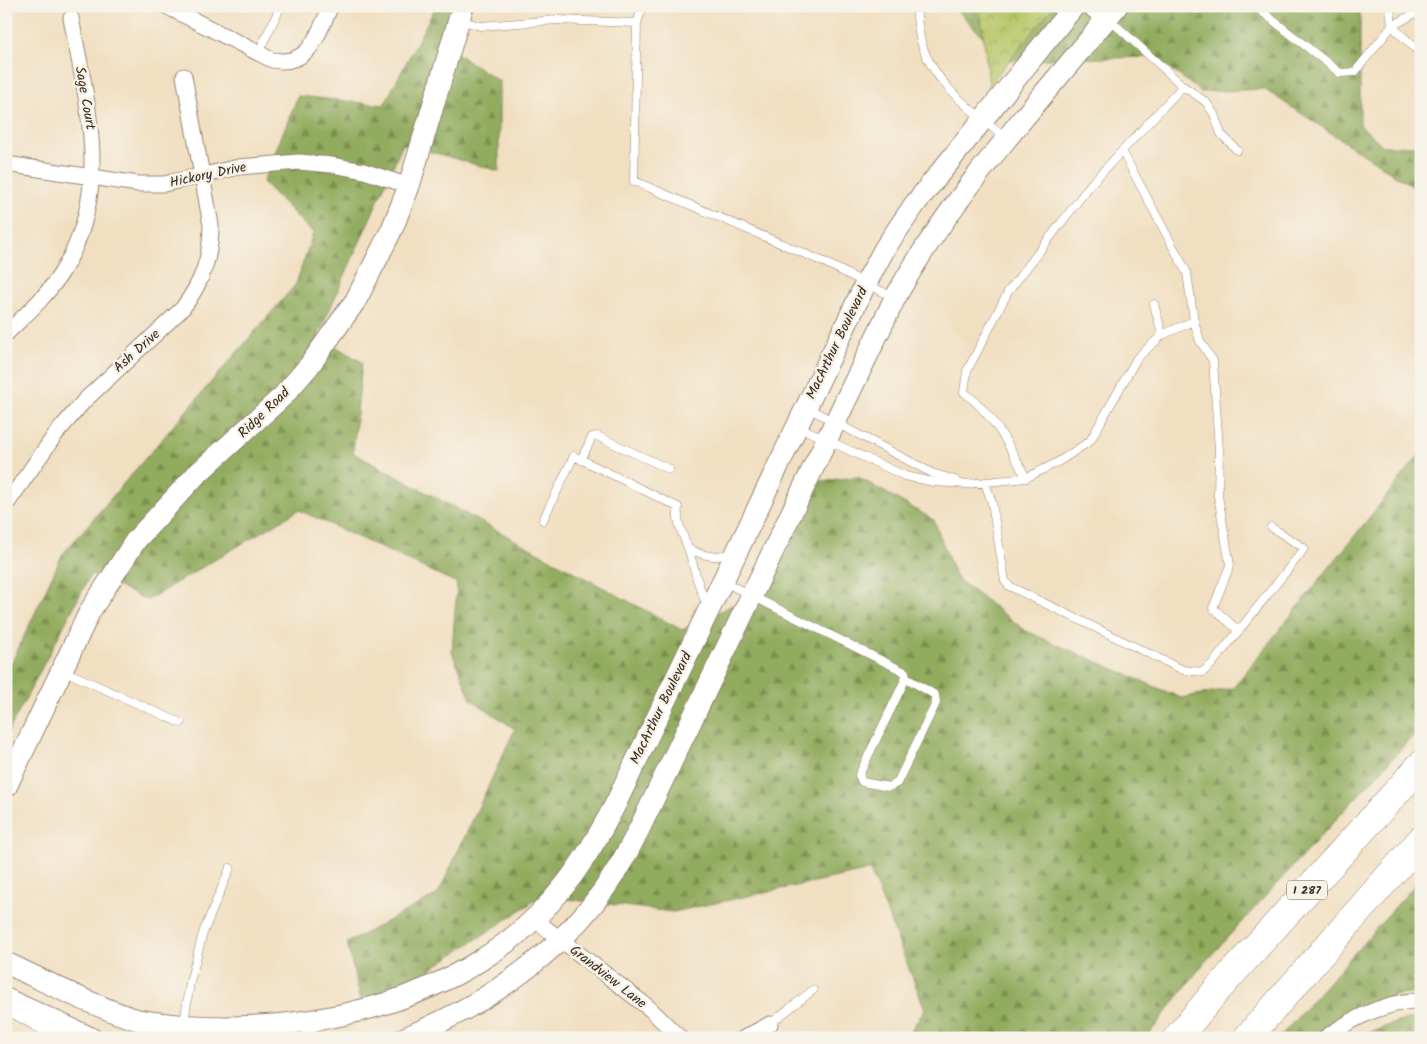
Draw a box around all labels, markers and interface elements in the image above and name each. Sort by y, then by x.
street label: Sage Court [69,65,101,132]
street label: Hickory Drive [168,156,249,194]
street label: MacArthur Boulevard [800,282,874,403]
street label: Ash Drive [109,323,166,378]
street label: Ridge Road [233,382,296,444]
street label: MacArthur Boulevard [624,647,698,768]
road number: I 287 [1287,880,1327,900]
street label: Grandview Lane [565,940,652,1015]

